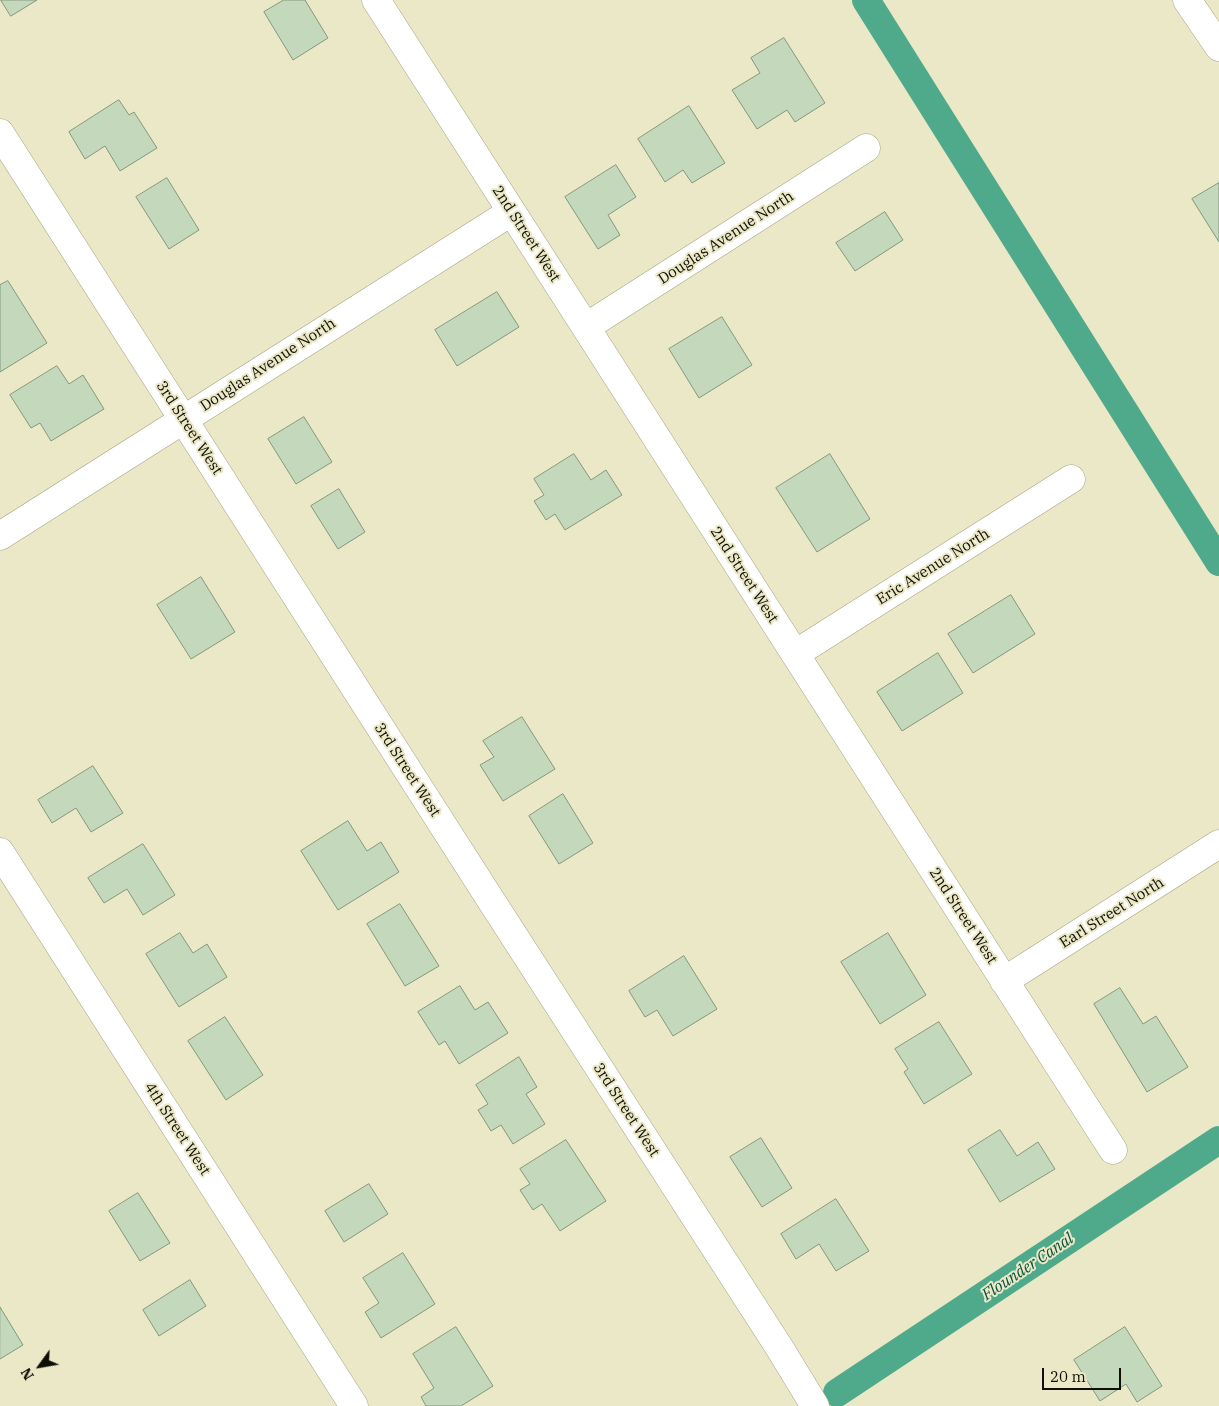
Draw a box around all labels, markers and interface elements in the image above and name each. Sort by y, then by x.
street label: 2nd Street West [488,182,564,286]
street label: Douglas Avenue North [655,188,797,288]
street label: Douglas Avenue North [197,315,339,415]
street label: 3rd Street West [152,378,226,478]
street label: 2nd Street West [706,523,782,627]
street label: Eric Avenue North [873,525,993,609]
street label: 3rd Street West [370,720,444,820]
street label: 2nd Street West [925,864,1001,968]
street label: Earl Street North [1057,874,1167,952]
street label: 3rd Street West [589,1060,663,1160]
street label: 4th Street West [140,1079,214,1179]
water label: Flounder Canal [979,1229,1077,1305]
north arrow [15,1341,65,1391]
scale bar [1044,1358,1123,1390]
text: N [17,1364,38,1383]
text: 20 m [1050,1367,1086,1386]

